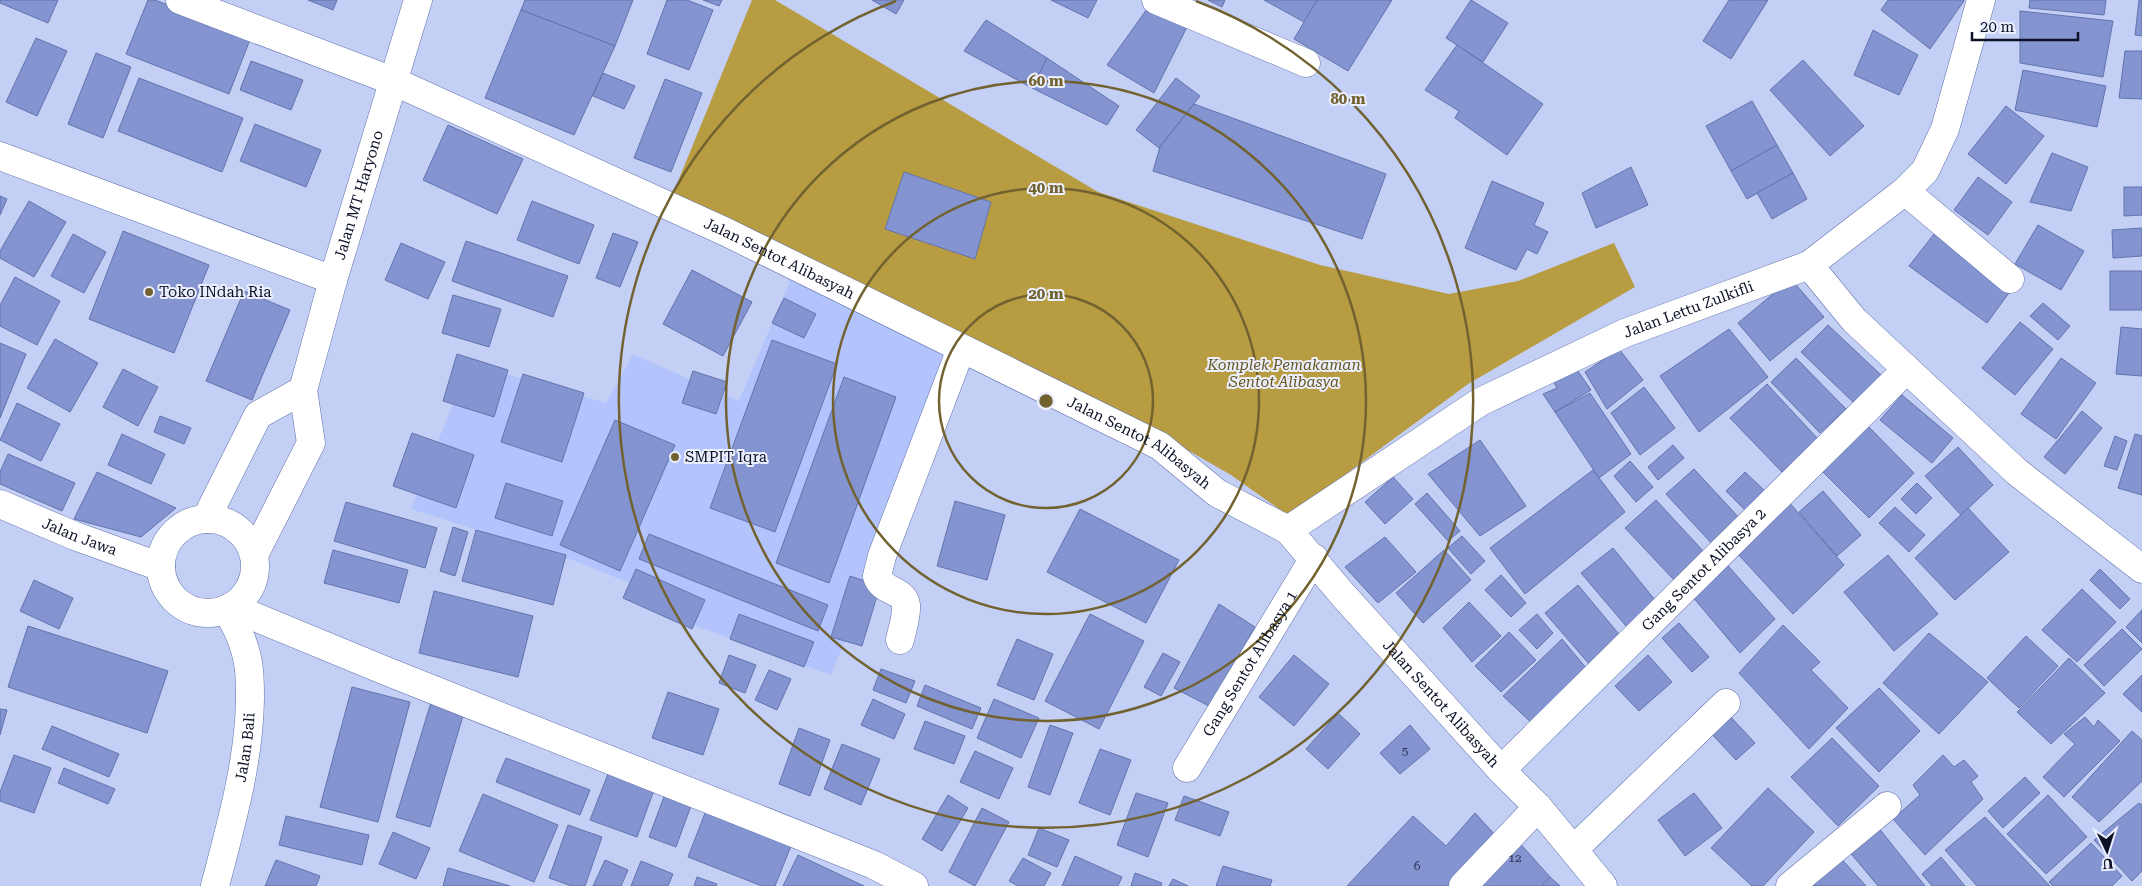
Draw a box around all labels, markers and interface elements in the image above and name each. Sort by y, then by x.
scale bar [1972,10,2078,42]
text: 20 m [1980,18,2015,36]
text: 60 m [1028,72,1064,90]
text: 80 m [1330,90,1366,108]
street label: Jalan MT Haryono [331,128,387,262]
text: 40 m [1028,179,1064,197]
street label: Jalan Sentot Alibasyah [701,214,858,303]
street label: Jalan Lettu Zulkifli [1621,277,1756,342]
place label: Toko INdah Ria [159,283,271,301]
text: 20 m [1028,285,1064,303]
marker: Toko INdah Ria [143,286,155,298]
park label: Komplek Pemakaman Sentot Alibasya [1206,356,1361,391]
centre of rings [1037,392,1055,410]
street label: Jalan Sentot Alibasyah [1064,393,1215,493]
place label: SMPIT Iqra [685,448,767,466]
marker: SMPIT Iqra [669,451,681,463]
street label: Gang Sentot Alibasya 2 [1638,505,1770,635]
street label: Jalan Jawa [39,514,119,559]
street label: Gang Sentot Alibasya 1 [1199,587,1301,740]
street label: Jalan Sentot Alibasyah [1379,636,1503,771]
street label: Jalan Bali [232,712,259,784]
house number: 5 [1402,744,1409,758]
north arrow [2082,826,2132,876]
house number: 12 [1508,851,1522,865]
text: U [2102,856,2114,872]
house number: 6 [1414,859,1421,873]

